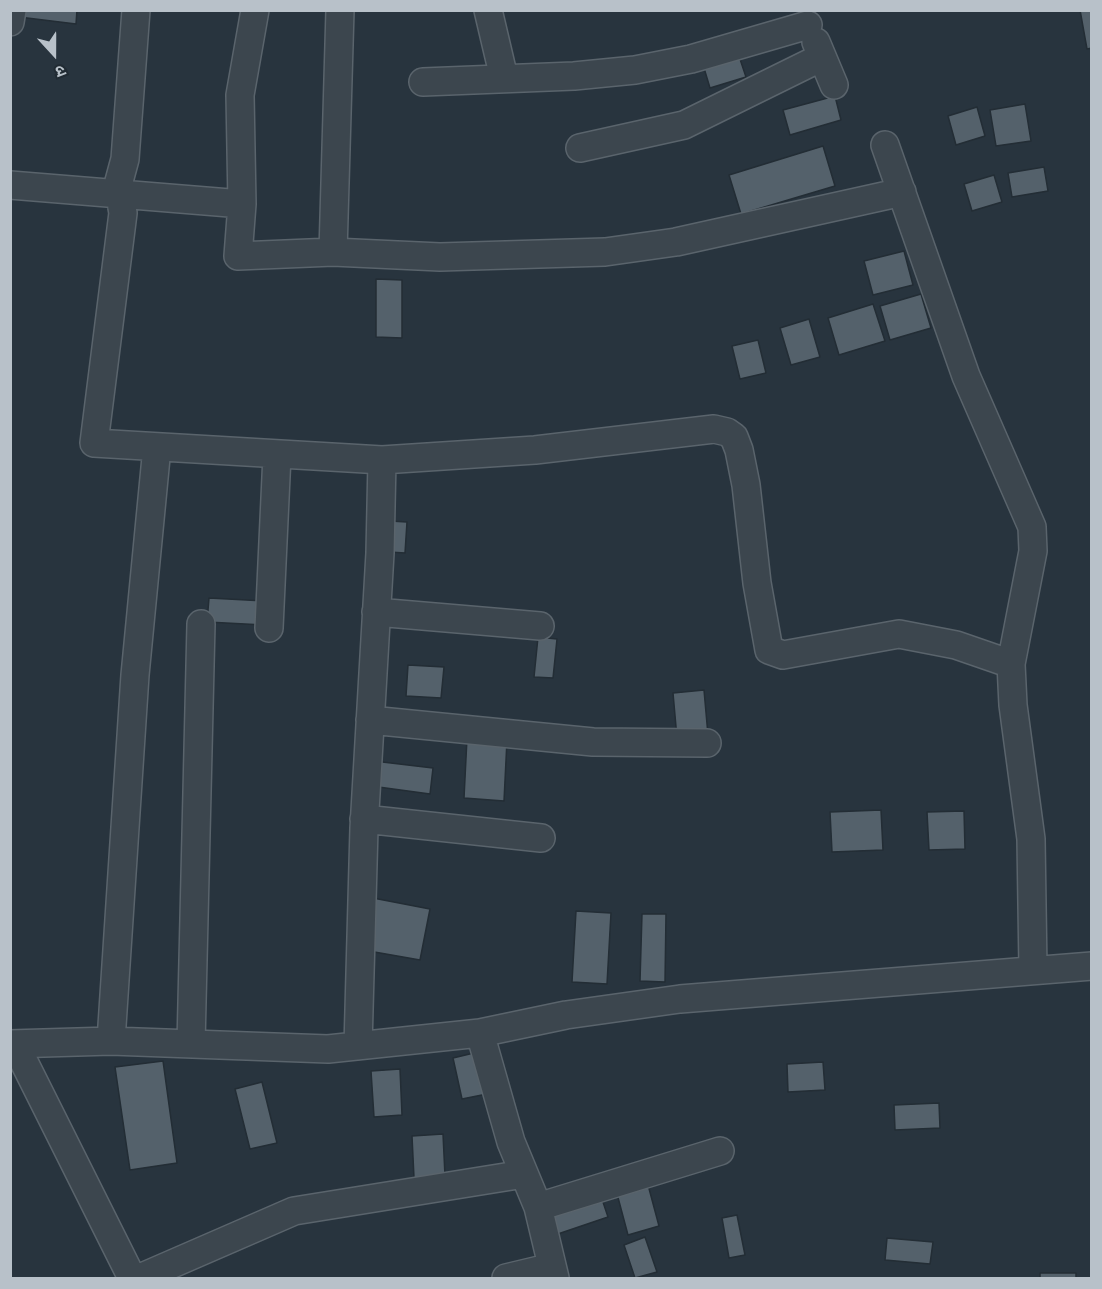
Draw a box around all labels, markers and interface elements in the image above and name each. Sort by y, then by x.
north arrow [24,24,84,84]
text: उ [53,61,68,82]

